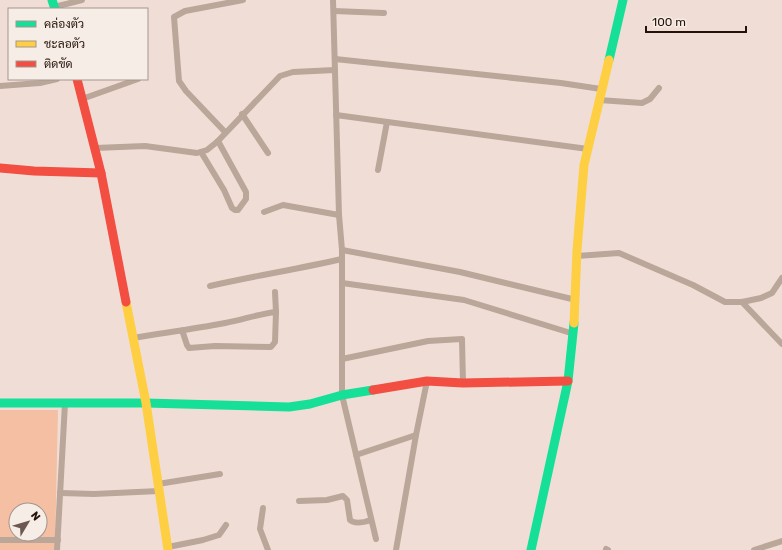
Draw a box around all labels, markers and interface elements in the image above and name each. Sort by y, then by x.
legend [8,8,148,80]
scale bar [646,8,746,34]
text: 100 m [652,15,686,29]
text: คล่องตัว [44,17,84,31]
text: ชะลอตัว [44,37,85,51]
text: ติดขัด [44,57,73,71]
north arrow [8,502,48,542]
text: N [28,509,43,523]

